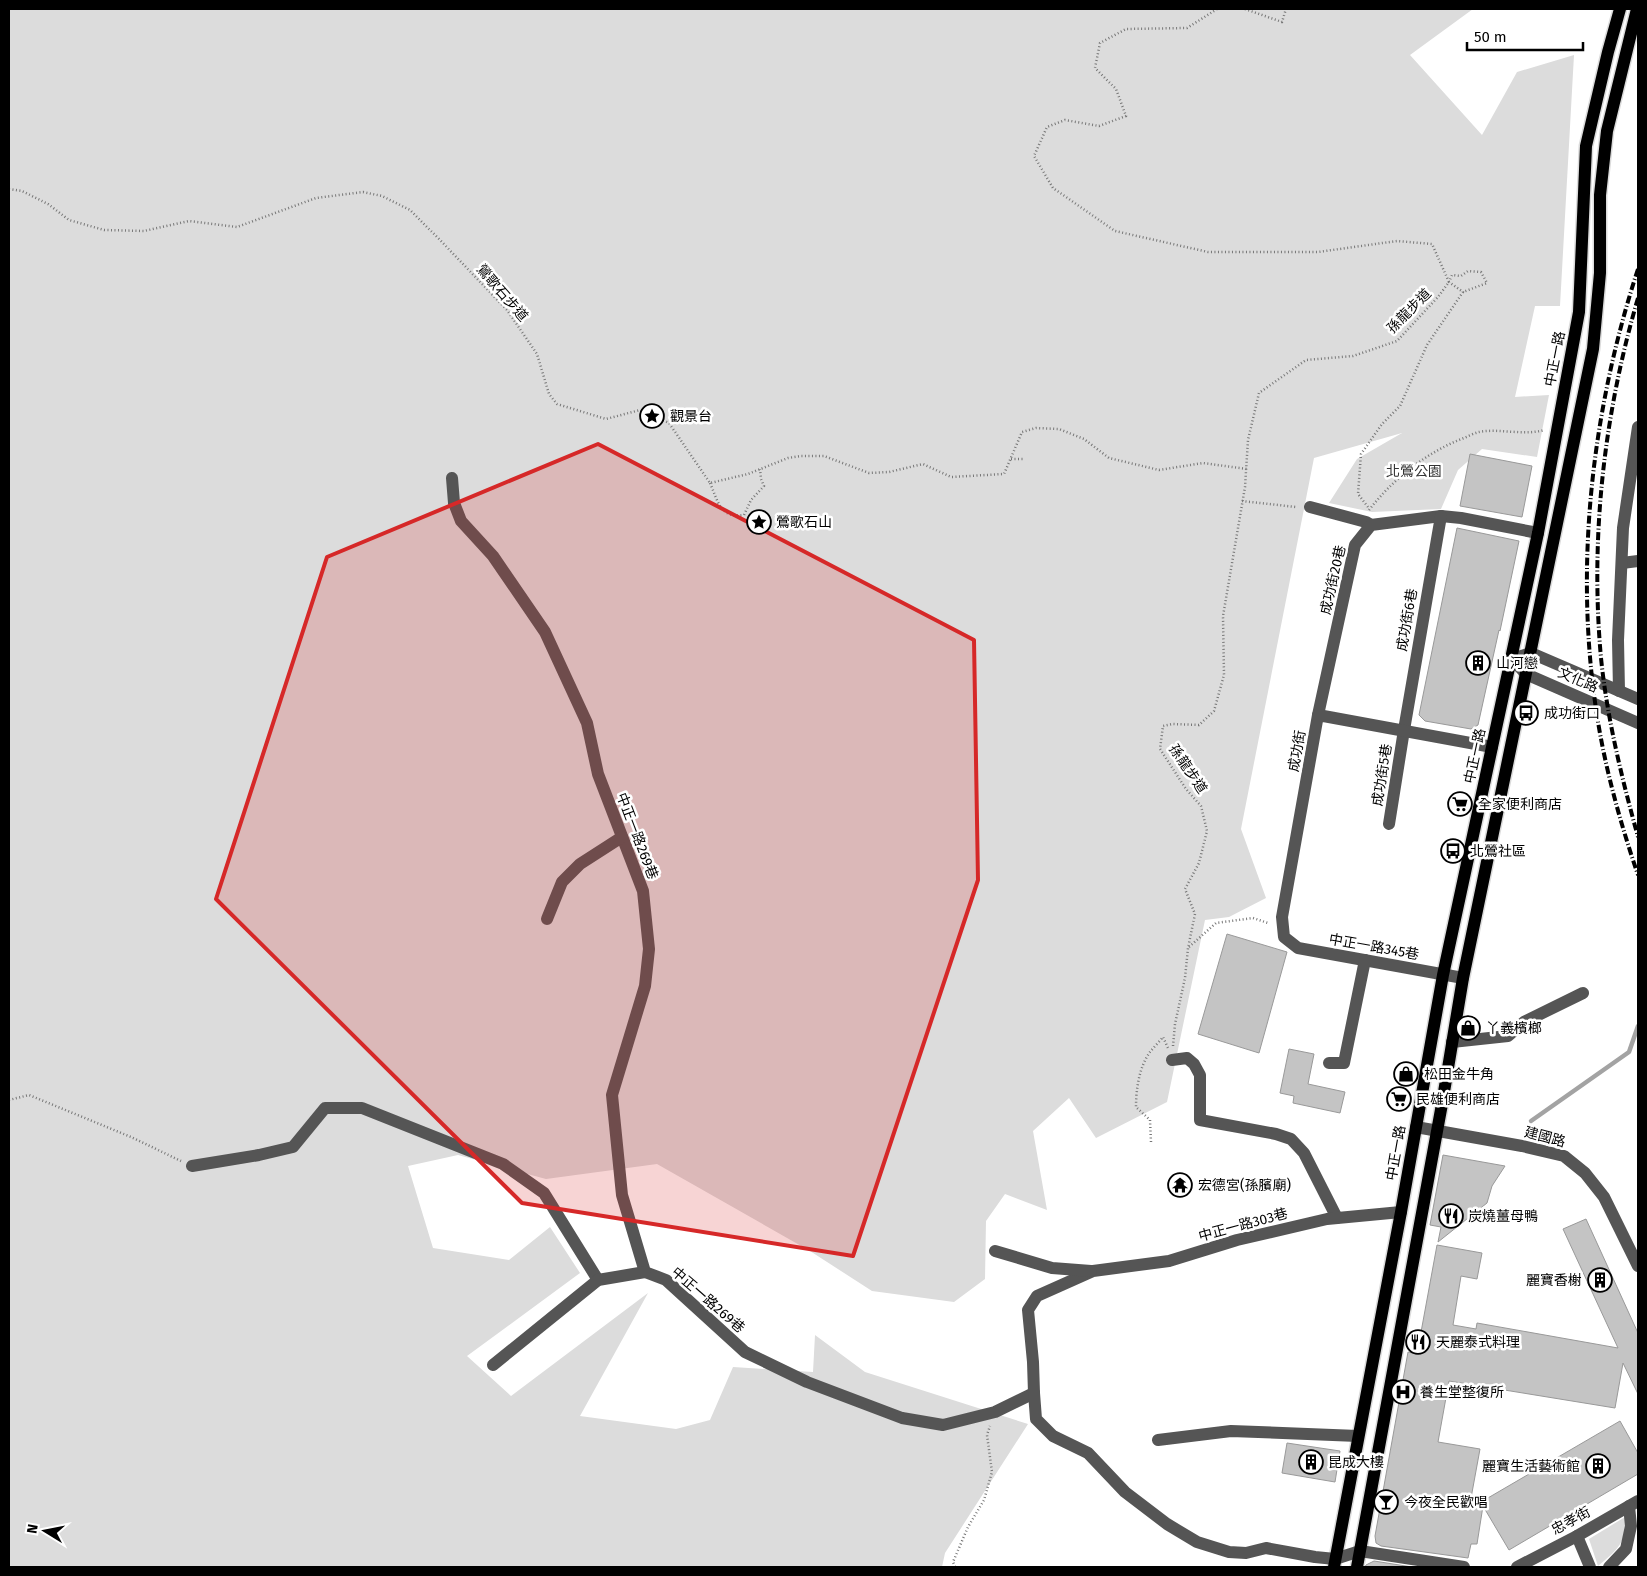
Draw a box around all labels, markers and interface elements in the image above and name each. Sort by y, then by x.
scale bar [1467,20,1583,52]
text: 50 m [1474,28,1507,46]
street label: 鶯歌石步道 [473,261,531,325]
street label: 孫龍步道 [1383,285,1435,337]
street label: 中正一路 [1541,330,1569,388]
place icon: 觀景台 [639,403,665,429]
place label: 觀景台 [670,408,712,425]
park label: 北鶯公園 [1386,463,1442,480]
place icon: 鶯歌石山 [746,509,772,535]
place label: 鶯歌石山 [776,514,832,531]
street label: 成功街20巷 [1317,544,1349,616]
street label: 成功街6巷 [1393,587,1421,653]
building icon: 山河戀 [1465,650,1491,676]
place label: 山河戀 [1496,655,1538,672]
street label: 文化路 [1555,664,1601,696]
bus stop icon: 成功街口 [1513,700,1539,726]
place label: 成功街口 [1544,705,1600,722]
street label: 中正一路 [1461,727,1489,785]
street label: 成功街 [1285,729,1309,773]
street label: 孫龍步道 [1165,741,1211,797]
street label: 成功街5巷 [1369,743,1395,807]
street label: 中正一路269巷 [613,790,661,882]
supermarket icon: 全家便利商店 [1447,791,1473,817]
place label: 全家便利商店 [1478,796,1562,813]
bus stop icon: 北鶯社區 [1440,838,1466,864]
place label: 北鶯社區 [1470,843,1526,860]
street label: 中正一路345巷 [1328,931,1420,963]
shop icon: 丫義檳榔 [1455,1015,1481,1041]
place label: 丫義檳榔 [1486,1020,1542,1037]
shop icon: 松田金牛角 [1393,1061,1419,1087]
place label: 松田金牛角 [1424,1066,1494,1083]
supermarket icon: 民雄便利商店 [1386,1086,1412,1112]
place label: 民雄便利商店 [1416,1091,1500,1108]
street label: 建國路 [1523,1123,1567,1151]
street label: 中正一路 [1383,1124,1409,1182]
temple icon: 宏德宮(孫臏廟) [1167,1172,1193,1198]
place label: 宏德宮(孫臏廟) [1198,1177,1291,1194]
restaurant icon: 炭燒薑母鴨 [1438,1203,1464,1229]
street label: 中正一路303巷 [1197,1205,1289,1245]
place label: 炭燒薑母鴨 [1468,1208,1538,1225]
street label: 中正一路269巷 [668,1264,748,1336]
building icon: 麗寶香榭 [1587,1267,1613,1293]
place label: 麗寶香榭 [1526,1272,1582,1289]
restaurant icon: 天麗泰式料理 [1405,1329,1431,1355]
place label: 天麗泰式料理 [1436,1334,1520,1351]
hospital icon: 養生堂整復所 [1390,1379,1416,1405]
place label: 養生堂整復所 [1420,1384,1504,1401]
building icon: 昆成大樓 [1298,1449,1324,1475]
building icon: 麗寶生活藝術館 [1585,1453,1611,1479]
place label: 昆成大樓 [1328,1454,1384,1471]
place label: 麗寶生活藝術館 [1482,1458,1580,1475]
bar icon: 今夜全民歡唱 [1373,1489,1399,1515]
place label: 今夜全民歡唱 [1404,1494,1488,1511]
street label: 忠孝街 [1549,1503,1593,1539]
north arrow [20,1506,70,1556]
text: N [24,1523,42,1535]

